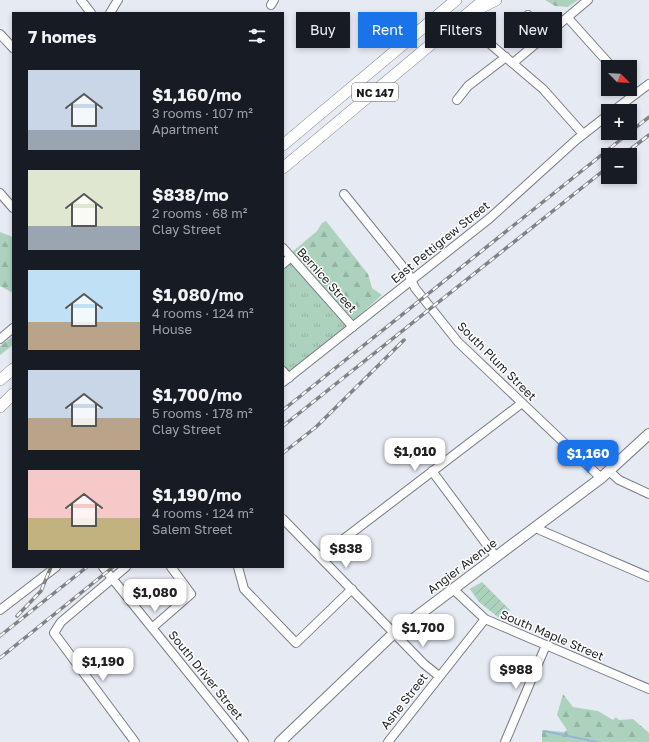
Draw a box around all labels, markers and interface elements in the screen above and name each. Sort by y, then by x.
chip: Buy [296,12,350,48]
chip: Rent [358,12,417,48]
chip: Filters [425,12,496,48]
chip: New [504,12,562,48]
icon: filters [246,25,268,47]
text: 7 homes [28,26,96,47]
north arrow [601,60,637,96]
map controls [601,60,637,184]
road number: NC 147 [352,83,398,101]
text: $1,160/mo [152,84,241,105]
icon: home [60,86,108,134]
button: + [601,104,637,140]
text: 3 rooms · 107 m² [152,105,253,121]
text: Apartment [152,121,219,137]
button: − [601,148,637,184]
text: $838/mo [152,184,229,205]
icon: home [60,186,108,234]
street label: East Pettigrew Street [388,197,492,286]
text: 2 rooms · 68 m² [152,205,247,221]
text: Clay Street [152,221,221,237]
street label: Bernice Street [294,244,360,316]
text: $1,080/mo [152,284,244,305]
icon: home [60,286,108,334]
text: 4 rooms · 124 m² [152,305,254,321]
street label: South Plum Street [454,318,540,404]
text: House [152,321,192,337]
text: $1,700/mo [152,384,242,405]
icon: home [60,386,108,434]
text: 5 rooms · 178 m² [152,405,253,421]
text: Clay Street [152,421,221,437]
pin: $1,010 [382,438,448,472]
pin: $1,160 [555,440,621,474]
text: $1,010 [393,443,437,459]
text: $1,160 [567,445,609,461]
text: $1,190/mo [152,484,241,505]
icon: home [60,486,108,534]
text: 4 rooms · 124 m² [152,505,254,521]
text: Salem Street [152,521,232,537]
pin: $838 [322,535,370,569]
street label: Angier Avenue [424,535,500,597]
text: $838 [329,540,363,556]
pin: $1,080 [122,579,188,613]
text: $1,080 [133,584,177,600]
street label: South Maple Street [498,606,606,664]
pin: $1,700 [390,614,456,648]
text: $1,700 [401,619,445,635]
street label: South Driver Street [165,627,247,723]
pin: $1,190 [70,648,136,682]
text: $1,190 [82,653,124,669]
pin: $988 [492,656,540,690]
text: $988 [499,661,533,677]
street label: Ashe Street [377,670,431,732]

